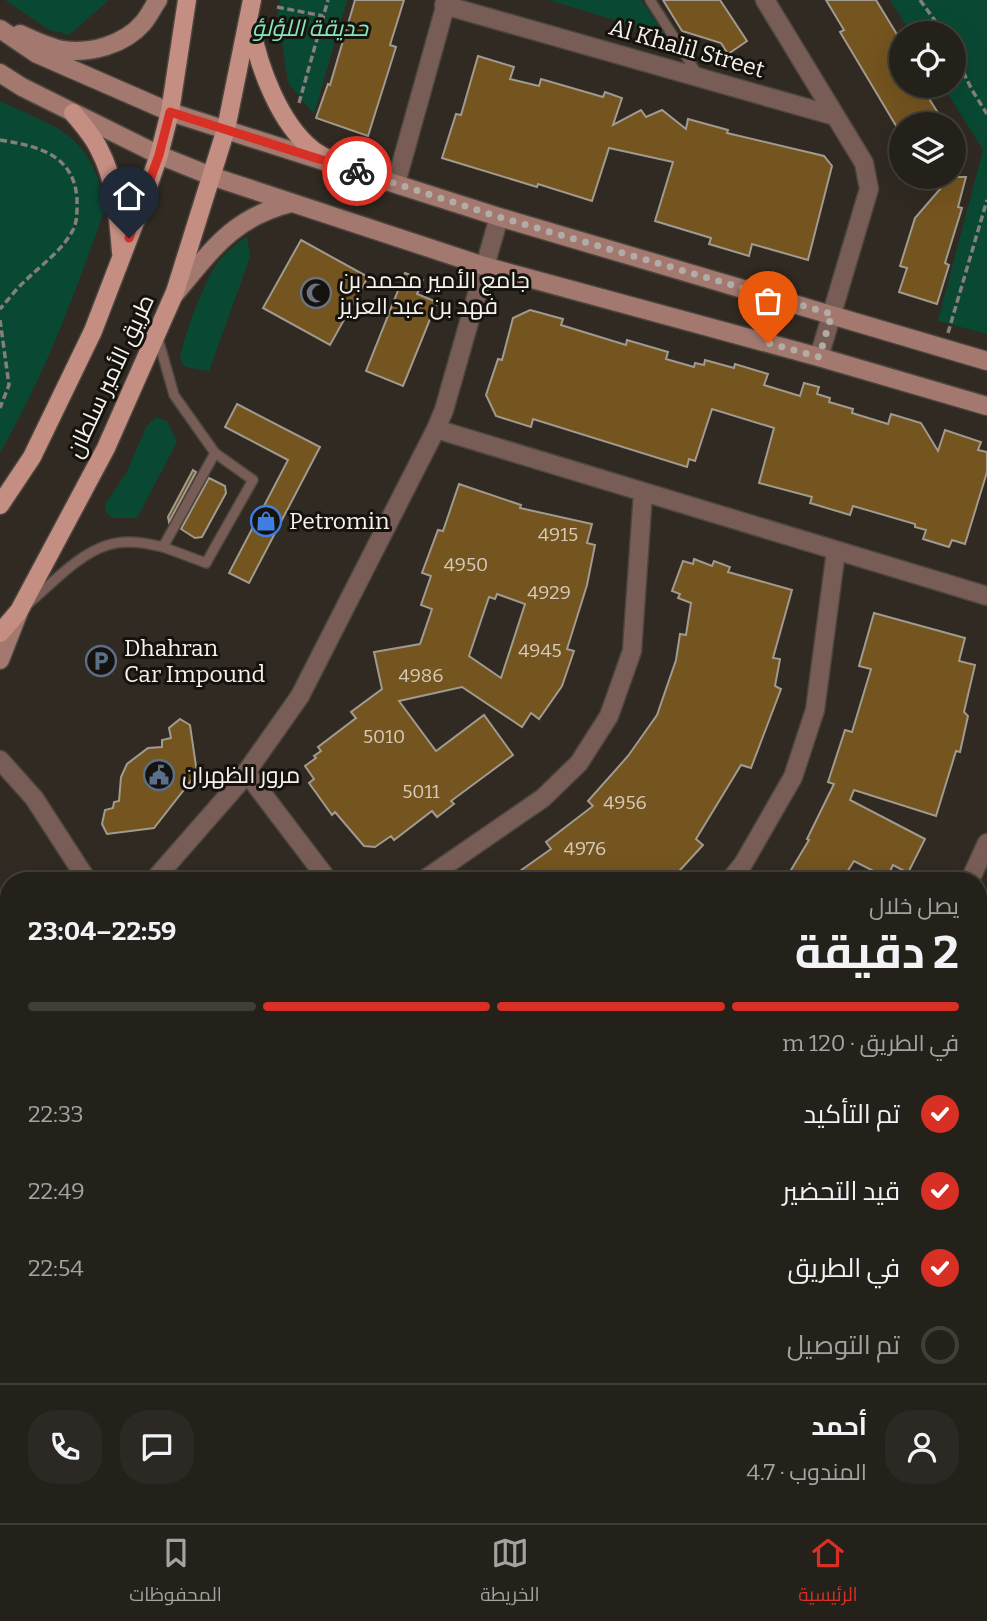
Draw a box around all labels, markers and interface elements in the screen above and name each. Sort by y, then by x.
street label: Al Khalil Street [606,12,768,84]
park label: حديقة اللؤلؤ [252,14,369,42]
map controls [889,21,966,189]
button: locate [889,21,966,98]
button: layers [889,112,966,189]
courier [322,136,392,206]
icon: bike [338,152,376,190]
pin [99,166,159,238]
icon: home [110,177,148,215]
place label: جامع الأمير محمد بن فهد بن عبد العزيز [337,266,530,320]
pin [738,271,798,343]
mosque icon: جامع الأمير محمد بن فهد بن عبد العزيز [299,276,333,310]
icon: bag [749,282,787,320]
street label: طريق الأمير سلطان [60,290,160,462]
shop icon: Petromin [249,504,283,538]
place label: Petromin [289,507,390,535]
house number: 4915 [538,523,578,546]
house number: 4950 [444,553,488,576]
house number: 4929 [527,581,571,604]
place label: Dhahran Car Impound [124,634,265,688]
house number: 4945 [518,639,562,662]
parking icon: Dhahran Car Impound [84,644,118,678]
house number: 4986 [399,664,443,687]
house number: 5010 [363,725,405,748]
public building icon: مرور الظهران [142,758,176,792]
place label: مرور الظهران [182,761,300,789]
house number: 5011 [402,780,440,803]
house number: 4956 [603,791,647,814]
house number: 4976 [564,837,606,860]
text: يصل خلال [869,892,959,920]
text: 22:59–23:04 [28,916,176,947]
text: 2 دقيقة [795,925,959,980]
text: في الطريق · 120 m [782,1029,959,1057]
icon: check [921,1095,959,1133]
text: تم التأكيد [803,1099,900,1130]
text: 22:33 [28,1100,84,1128]
icon: check [921,1172,959,1210]
text: قيد التحضير [782,1176,900,1207]
text: 22:49 [28,1177,85,1205]
icon: check [921,1249,959,1287]
text: في الطريق [787,1253,900,1284]
text: 22:54 [28,1254,84,1282]
text: تم التوصيل [787,1330,900,1361]
button: phone [28,1410,102,1484]
button: chat [120,1410,194,1484]
button: person [885,1410,959,1484]
text: أحمد [811,1411,867,1442]
text: المندوب · 4.7 [747,1458,867,1486]
tab: المحفوظات [129,1534,222,1612]
tab: الخريطة [480,1534,540,1612]
tab: الرئيسية [798,1534,858,1612]

